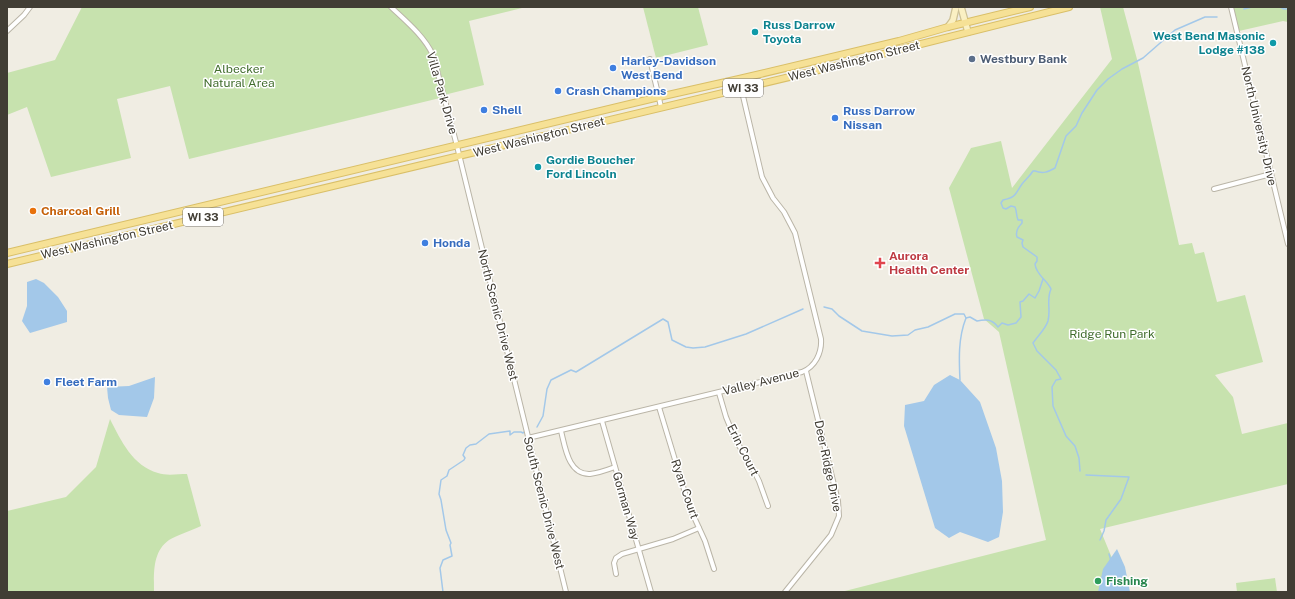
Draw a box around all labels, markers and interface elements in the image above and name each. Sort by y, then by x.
place label: Russ Darrow Toyota [763,18,836,46]
marker: Russ Darrow Toyota [750,27,760,37]
place label: West Bend Masonic Lodge #138 [1153,29,1265,57]
street label: West Washington Street [787,38,922,84]
marker: West Bend Masonic Lodge #138 [1268,38,1278,48]
street label: Villa Park Drive [424,50,460,136]
place label: Westbury Bank [980,52,1067,66]
place label: Harley-Davidson West Bend [621,54,716,82]
marker: Westbury Bank [967,54,977,64]
park label: Albecker Natural Area [203,62,275,90]
marker: Harley-Davidson West Bend [608,63,618,73]
street label: North University Drive [1238,65,1280,187]
road number: WI 33 [723,79,763,97]
place label: Crash Champions [566,84,666,98]
marker: Crash Champions [553,86,563,96]
place label: Shell [492,103,522,117]
place label: Russ Darrow Nissan [843,104,916,132]
marker: Shell [479,105,489,115]
marker: Russ Darrow Nissan [830,113,840,123]
street label: West Washington Street [472,114,607,160]
place label: Gordie Boucher Ford Lincoln [546,153,635,181]
marker: Gordie Boucher Ford Lincoln [533,162,543,172]
place label: Charcoal Grill [41,204,120,218]
marker: Charcoal Grill [28,206,38,216]
road number: WI 33 [183,208,223,226]
street label: West Washington Street [40,218,175,262]
place label: Honda [433,236,470,250]
marker: Honda [420,238,430,248]
street label: North Scenic Drive West [475,248,521,382]
place label: Aurora Health Center [889,249,969,277]
marker: Aurora Health Center [874,257,886,269]
park label: Ridge Run Park [1069,327,1155,341]
street label: Valley Avenue [721,366,801,398]
place label: Fleet Farm [55,375,117,389]
marker: Fleet Farm [42,377,52,387]
street label: Deer Ridge Drive [811,419,845,513]
street label: Erin Court [724,422,762,478]
street label: South Scenic Drive West [521,435,567,571]
street label: Ryan Court [668,457,702,521]
street label: Gorman Way [610,470,643,542]
place label: Fishing [1106,574,1148,588]
marker: Fishing [1093,576,1103,586]

